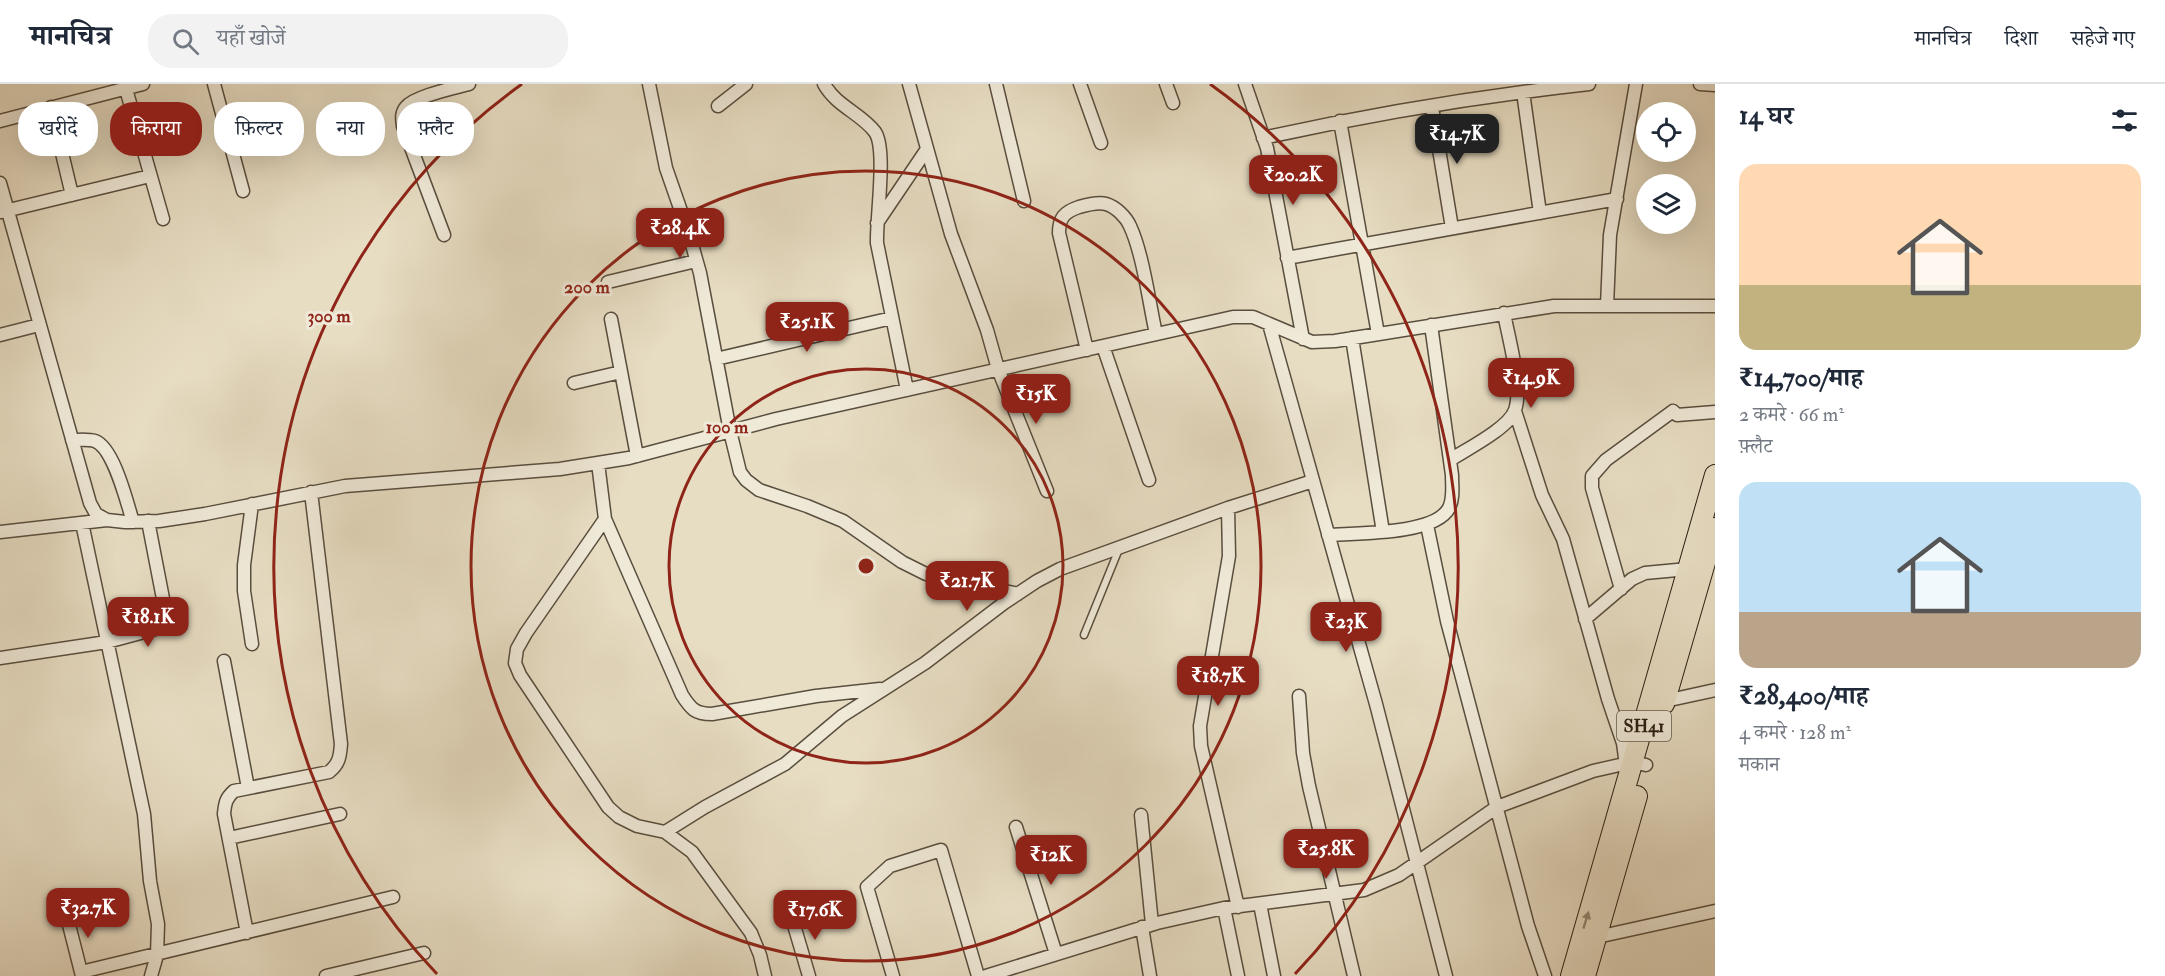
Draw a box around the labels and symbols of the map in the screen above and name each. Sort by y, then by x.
pin: ₹14.7K [1408,114,1506,165]
pin: ₹20.2K [1244,155,1342,206]
pin: ₹28.4K [631,208,729,259]
text: 200 m [564,276,611,299]
pin: ₹25.1K [758,302,856,353]
text: 300 m [307,305,352,328]
pin: ₹14.9K [1482,358,1580,409]
pin: ₹15K [1000,374,1072,425]
text: 100 m [706,416,749,439]
centre of rings [856,556,876,576]
pin: ₹21.7K [918,561,1016,612]
pin: ₹18.1K [99,597,197,648]
pin: ₹23K [1310,602,1382,653]
pin: ₹18.7K [1169,656,1267,707]
road number: SH41 [1617,711,1671,741]
pin: ₹25.8K [1277,829,1375,880]
pin: ₹12K [1015,835,1087,886]
pin: ₹32.7K [39,888,137,939]
pin: ₹17.6K [766,890,864,941]
one-way arrow [1582,911,1591,929]

